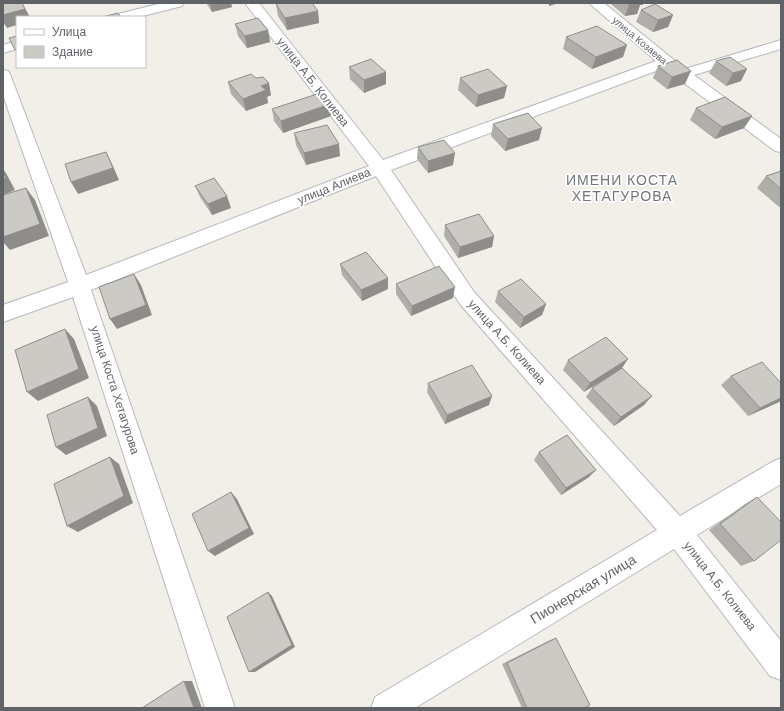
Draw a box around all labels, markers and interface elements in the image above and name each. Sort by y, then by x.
street label: улица Козаева [610,14,670,67]
legend [16,16,146,68]
text: Улица [52,25,86,39]
street label: улица А.Б. Колиева [274,35,352,129]
text: Здание [52,45,93,59]
street label: улица Алиева [295,165,373,207]
district label: ИМЕНИ КОСТА ХЕТАГУРОВА [566,172,678,204]
street label: улица А.Б. Колиева [465,297,549,387]
street label: улица Коста Хетагурова [88,324,142,456]
street label: улица А.Б. Колиева [681,539,759,633]
street label: Пионерская улица [527,551,639,627]

